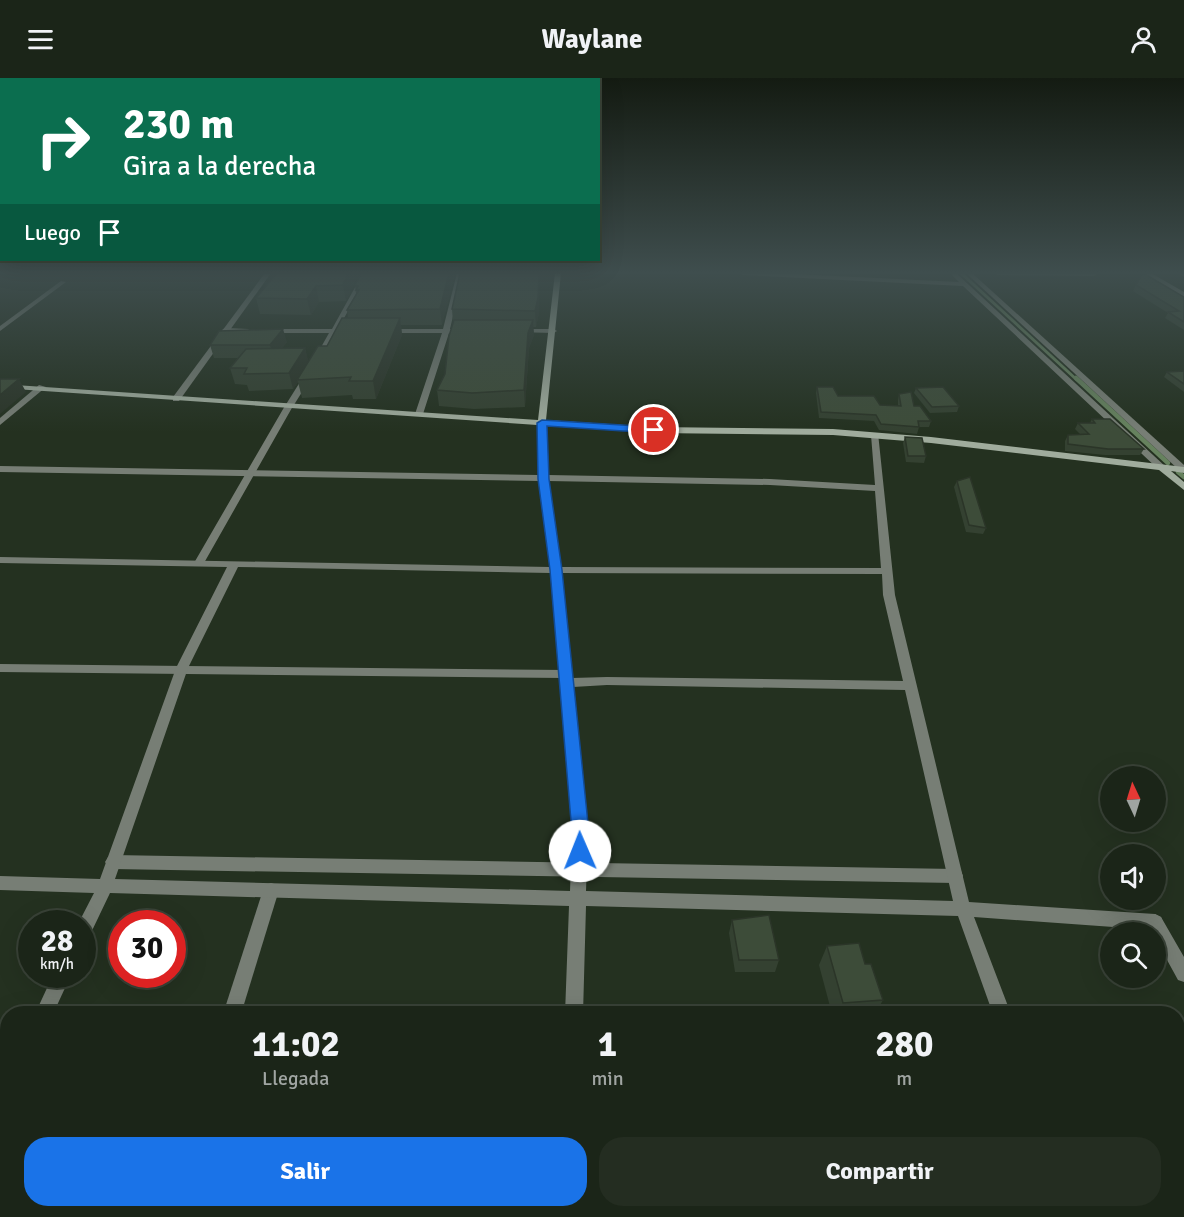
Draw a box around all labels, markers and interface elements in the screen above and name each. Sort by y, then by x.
icon: menu [24,23,57,56]
text: Waylane [541,23,643,56]
icon: person [1127,23,1160,56]
text: 230 m [123,99,234,150]
icon: right [24,102,102,180]
text: Gira a la derecha [123,150,316,183]
icon: arrive [93,216,126,249]
text: Luego [24,219,81,246]
pin [628,404,679,455]
icon: arrive [637,413,670,446]
north arrow [1100,766,1166,832]
map controls [1100,766,1166,988]
position arrow [548,819,612,883]
button: sound [1100,844,1166,910]
speed limit sign: 30 [108,910,186,988]
button: search [1100,922,1166,988]
text: 28 [41,923,73,960]
text: km/h [40,955,74,973]
text: 11:02 [252,1022,340,1067]
text: 1 [598,1022,617,1067]
text: 280 [875,1022,933,1067]
text: Llegada [262,1066,329,1091]
text: min [591,1066,624,1091]
text: m [896,1066,912,1091]
button: Salir [24,1137,587,1206]
button: Compartir [599,1137,1161,1206]

